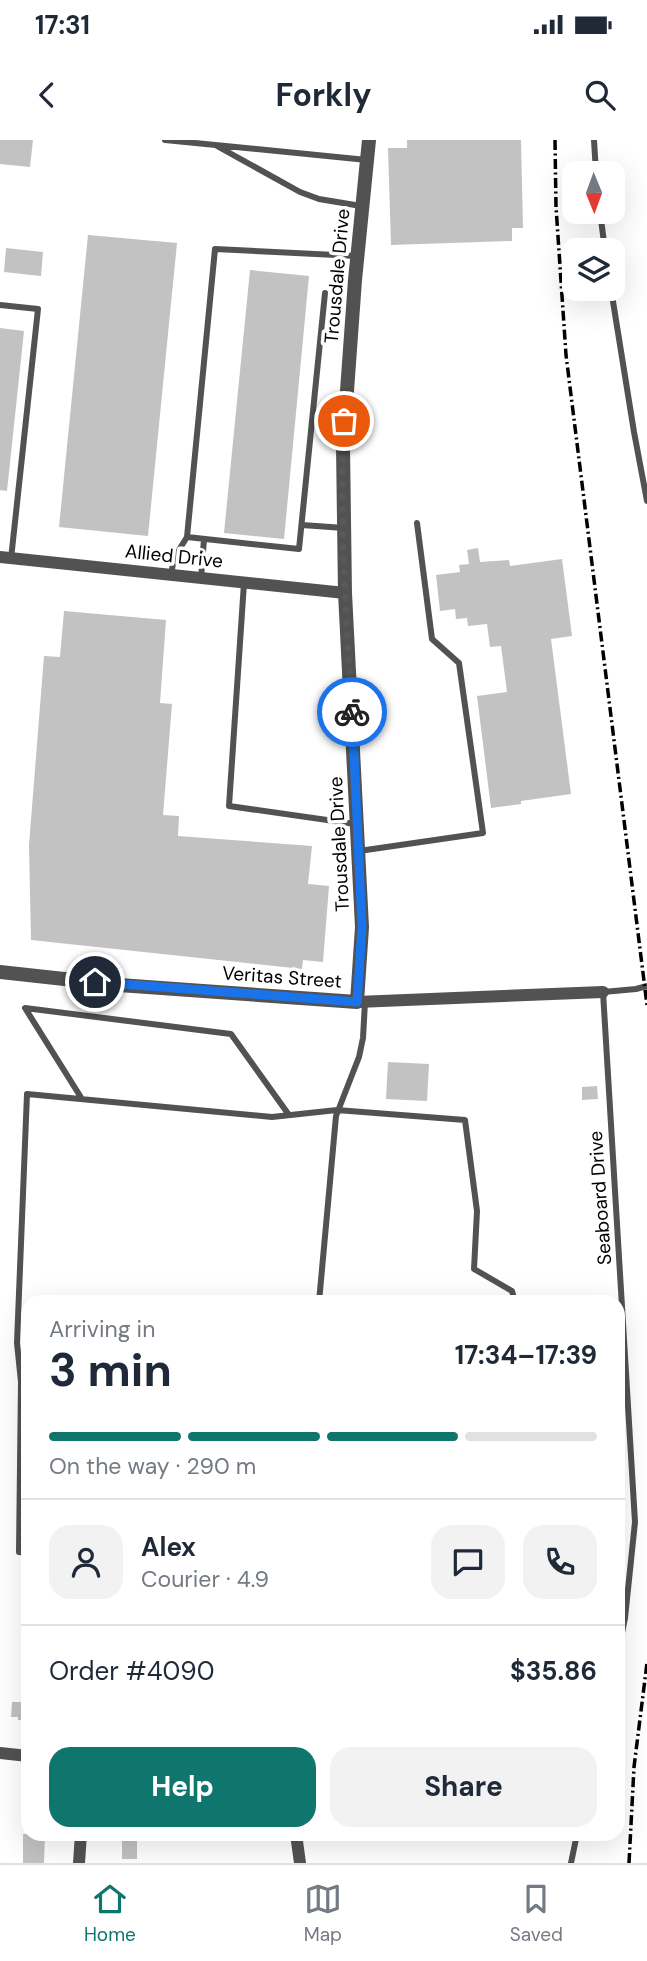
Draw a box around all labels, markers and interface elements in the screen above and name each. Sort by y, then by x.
text: 17:31 [35,8,90,42]
text: Forkly [276,74,371,116]
icon: back [28,76,66,114]
icon: search [581,76,619,114]
north arrow [562,161,625,224]
map controls [562,161,625,301]
street label: Trousdale Drive [319,208,355,344]
button: layers [562,238,625,301]
pin [314,391,374,451]
icon: bag [325,402,363,440]
street label: Allied Drive [124,538,224,574]
courier [317,677,387,747]
icon: bike [333,693,371,731]
street label: Trousdale Drive [323,776,355,912]
pin [65,952,125,1012]
street label: Veritas Street [221,960,343,994]
icon: home [76,963,114,1001]
street label: Seaboard Drive [583,1130,617,1266]
text: Arriving in [49,1314,155,1344]
text: 17:34–17:39 [455,1338,597,1372]
text: 3 min [49,1340,172,1400]
text: On the way · 290 m [49,1451,256,1481]
button: person [49,1525,123,1599]
button: chat [431,1525,505,1599]
button: phone [523,1525,597,1599]
text: Alex [141,1530,196,1564]
text: Courier · 4.9 [141,1564,269,1594]
text: Order #4090 [49,1654,214,1688]
text: $35.86 [510,1654,597,1688]
button: Help [49,1747,316,1827]
button: Share [330,1747,597,1827]
tab: Home [84,1880,136,1947]
tab: Map [304,1880,342,1947]
tab: Saved [510,1880,563,1947]

